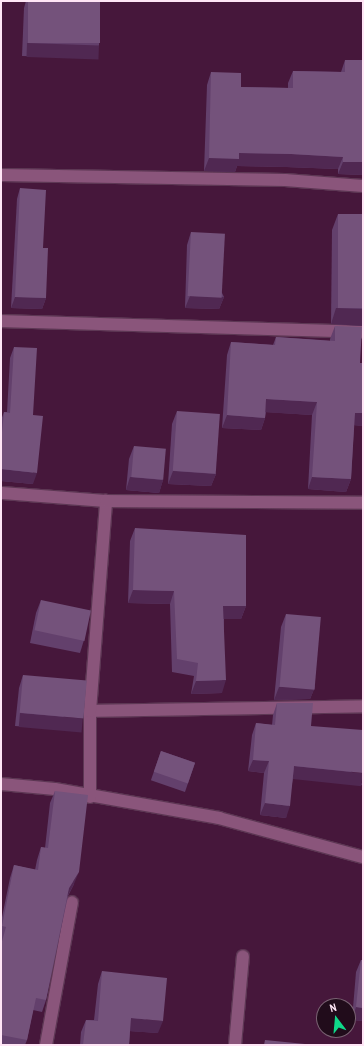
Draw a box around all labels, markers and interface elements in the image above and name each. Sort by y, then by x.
north arrow [316,998,356,1038]
text: N [328,1000,338,1015]

